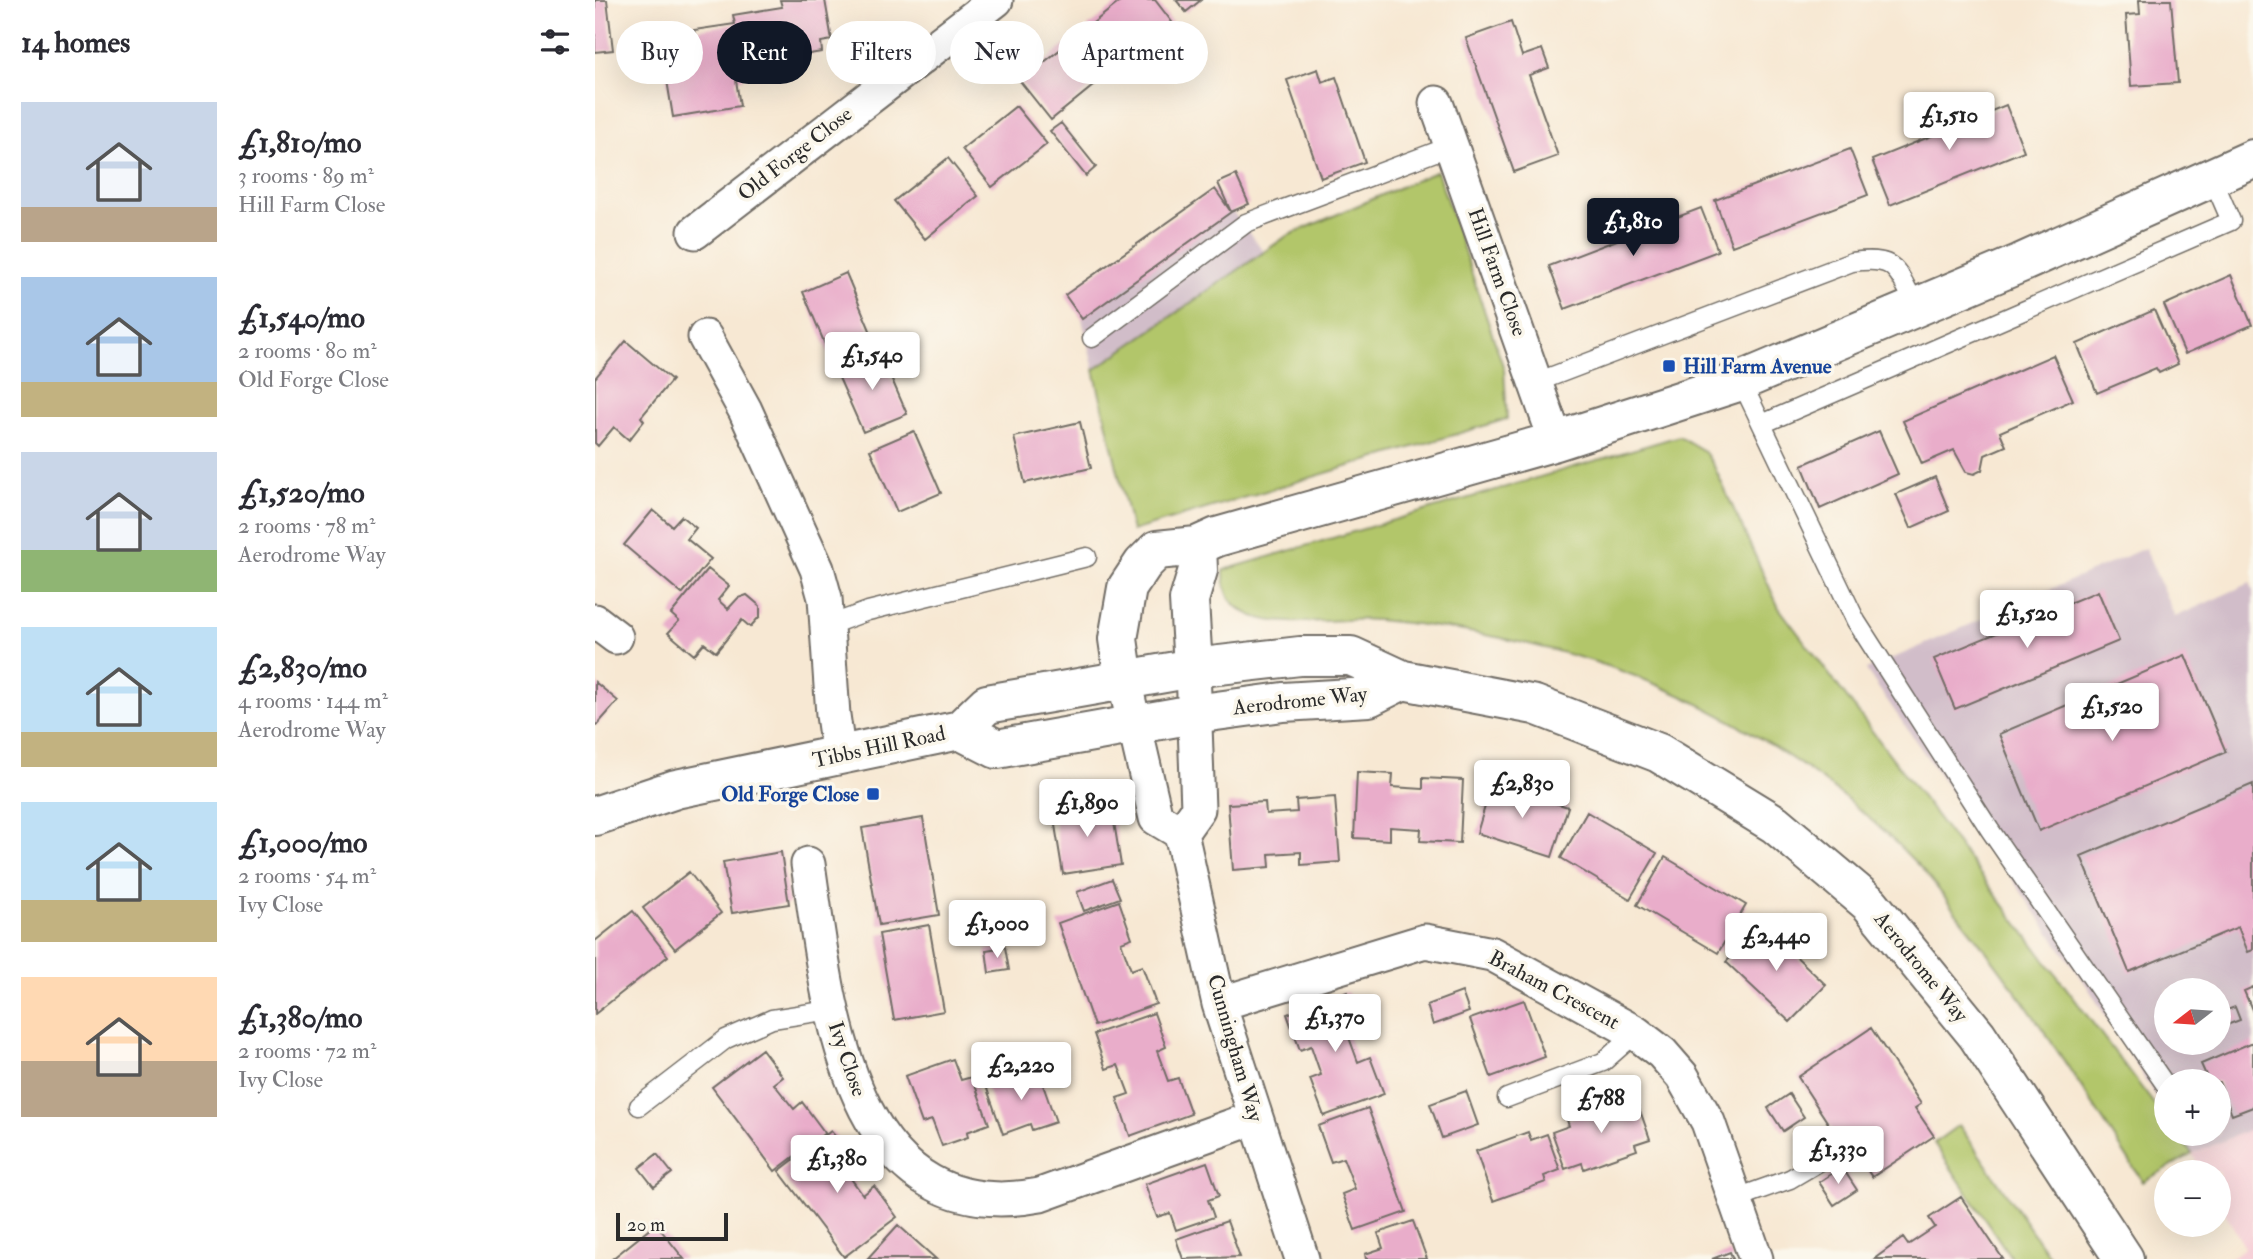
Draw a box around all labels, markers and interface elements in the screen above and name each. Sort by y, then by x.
chip: Buy [616,21,703,84]
chip: Rent [717,21,812,84]
chip: Filters [826,21,936,84]
chip: New [950,21,1044,84]
chip: Apartment [1058,21,1208,84]
icon: filters [536,23,574,61]
text: 14 homes [21,24,130,61]
pin: £1,510 [1892,92,2006,152]
text: £1,510 [1920,100,1978,129]
street label: Old Forge Close [732,101,858,207]
text: £1,810/mo [238,124,361,161]
icon: home [77,130,161,214]
text: 3 rooms · 89 m² [238,161,374,190]
text: Hill Farm Close [238,190,385,219]
pin: £1,810 [1576,198,1690,258]
street label: Hill Farm Close [1461,204,1533,340]
text: £1,810 [1603,206,1663,235]
text: £1,540/mo [238,299,365,336]
icon: home [77,305,161,389]
pin: £1,540 [815,332,929,392]
text: 2 rooms · 80 m² [238,336,377,365]
text: £1,540 [841,340,903,369]
place label: Hill Farm Avenue [1683,353,1832,380]
marker: Hill Farm Avenue [1661,358,1677,374]
text: Old Forge Close [238,365,389,394]
text: £1,520/mo [238,474,365,511]
icon: home [77,480,161,564]
text: 2 rooms · 78 m² [238,511,376,540]
text: Aerodrome Way [238,540,386,569]
pin: £1,520 [1970,590,2084,650]
text: £1,520 [1996,598,2058,627]
text: £2,830/mo [238,649,367,686]
icon: home [77,655,161,739]
street label: Aerodrome Way [1231,680,1369,722]
pin: £1,520 [2055,684,2169,743]
text: 4 rooms · 144 m² [238,686,388,715]
text: £1,520 [2081,691,2143,720]
text: Aerodrome Way [238,715,386,744]
street label: Tibbs Hill Road [810,720,948,774]
pin: £2,830 [1465,760,1579,820]
text: £2,830 [1490,768,1554,797]
pin: £1,890 [1030,780,1144,839]
place label: Old Forge Close [721,781,859,808]
marker: Old Forge Close [865,786,881,802]
text: £1,890 [1055,787,1119,816]
text: £1,000/mo [238,824,368,861]
icon: home [77,830,161,914]
text: 2 rooms · 54 m² [238,861,376,890]
text: Ivy Close [238,890,323,919]
pin: £1,000 [940,900,1054,960]
street label: Aerodrome Way [1867,905,1974,1028]
text: £1,000 [965,908,1029,937]
pin: £2,440 [1719,914,1833,973]
text: £2,440 [1741,921,1811,950]
street label: Braham Crescent [1484,944,1624,1036]
street label: Cunningham Way [1201,971,1269,1126]
north arrow [2154,978,2231,1055]
map controls [2154,978,2231,1237]
pin: £1,370 [1278,995,1392,1054]
text: £1,380/mo [238,999,362,1036]
text: £1,370 [1305,1002,1365,1031]
icon: home [77,1005,161,1089]
street label: Ivy Close [822,1018,872,1100]
text: 2 rooms · 72 m² [238,1036,376,1065]
pin: £2,220 [964,1042,1078,1102]
text: £2,220 [987,1050,1055,1079]
text: Ivy Close [238,1065,323,1094]
button: + [2154,1069,2231,1146]
pin: £788 [1560,1076,1642,1135]
text: £788 [1577,1083,1625,1112]
pin: £1,330 [1781,1126,1895,1186]
text: £1,330 [1809,1134,1867,1163]
pin: £1,380 [780,1136,894,1195]
text: £1,380 [807,1143,867,1172]
button: − [2154,1160,2231,1237]
scale bar [616,1210,728,1242]
text: 20 m [627,1213,665,1237]

